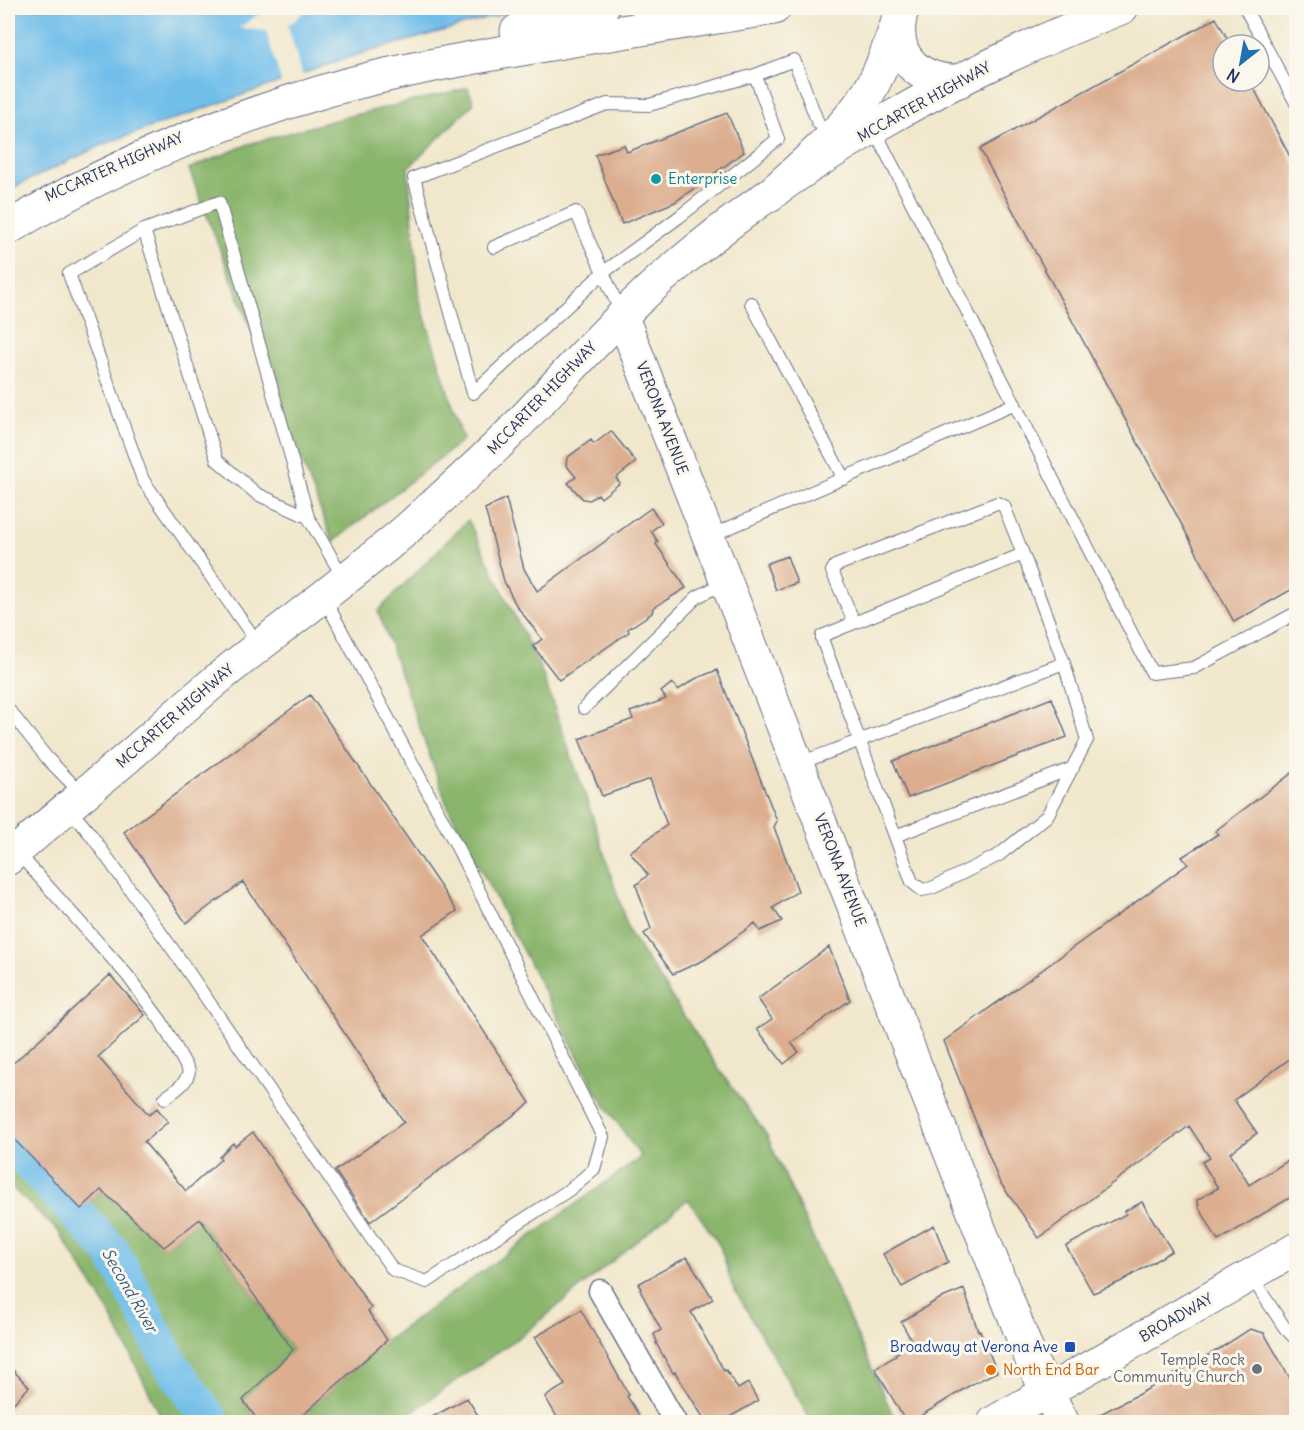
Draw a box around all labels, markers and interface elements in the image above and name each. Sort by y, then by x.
north arrow [1211,33,1271,93]
street label: MCCARTER HIGHWAY [854,57,994,146]
text: N [1223,64,1243,87]
street label: MCCARTER HIGHWAY [42,127,187,206]
place label: Enterprise [668,169,737,188]
marker: Enterprise [649,172,663,186]
street label: MCCARTER HIGHWAY [483,337,601,458]
street label: VERONA AVENUE [632,359,693,477]
street label: MCCARTER HIGHWAY [112,659,238,772]
street label: VERONA AVENUE [810,811,871,929]
water label: Second River [98,1244,163,1338]
street label: BROADWAY [1136,1289,1216,1346]
place label: Broadway at Verona Ave [890,1337,1058,1356]
marker: Broadway at Verona Ave [1063,1340,1077,1354]
place label: Temple Rock Community Church [1113,1350,1245,1386]
place label: North End Bar [1003,1360,1099,1379]
marker: Temple Rock Community Church [1250,1362,1264,1376]
marker: North End Bar [984,1363,998,1377]

